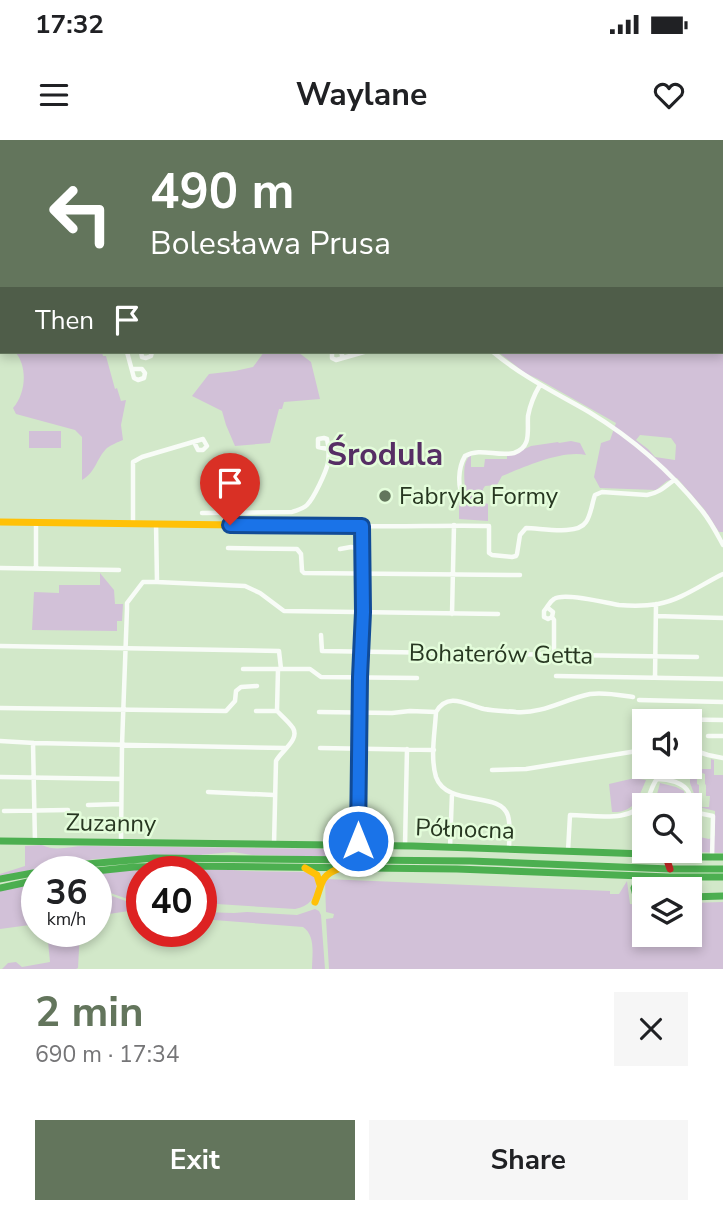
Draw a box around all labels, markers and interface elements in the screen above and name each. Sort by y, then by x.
text: 17:32 [35,7,104,42]
text: Waylane [296,73,427,116]
icon: menu [35,76,73,114]
icon: heart [650,76,688,114]
text: 490 m [150,158,294,225]
icon: left [35,168,126,259]
text: Bolesława Prusa [150,222,391,265]
icon: arrive [108,301,146,339]
text: Then [35,303,94,338]
district label: Środula [327,433,443,476]
pin [200,453,260,525]
icon: arrive [211,464,249,502]
place label: Fabryka Formy [399,480,559,512]
marker: Fabryka Formy [377,488,393,504]
street label: Bohaterów Getta [409,636,593,672]
map controls [632,709,702,947]
button: sound [632,709,702,779]
button: search [632,793,702,863]
position arrow [321,804,395,878]
street label: Zuzanny [65,806,157,840]
street label: Północna [415,811,515,847]
speed limit sign: 40 [126,856,217,947]
text: 36 [45,869,88,916]
button: layers [632,877,702,947]
text: km/h [47,907,86,931]
text: 2 min [35,984,144,1041]
button: close [614,992,688,1066]
text: 690 m · 17:34 [35,1039,180,1070]
button: Exit [35,1120,355,1200]
button: Share [369,1120,688,1200]

